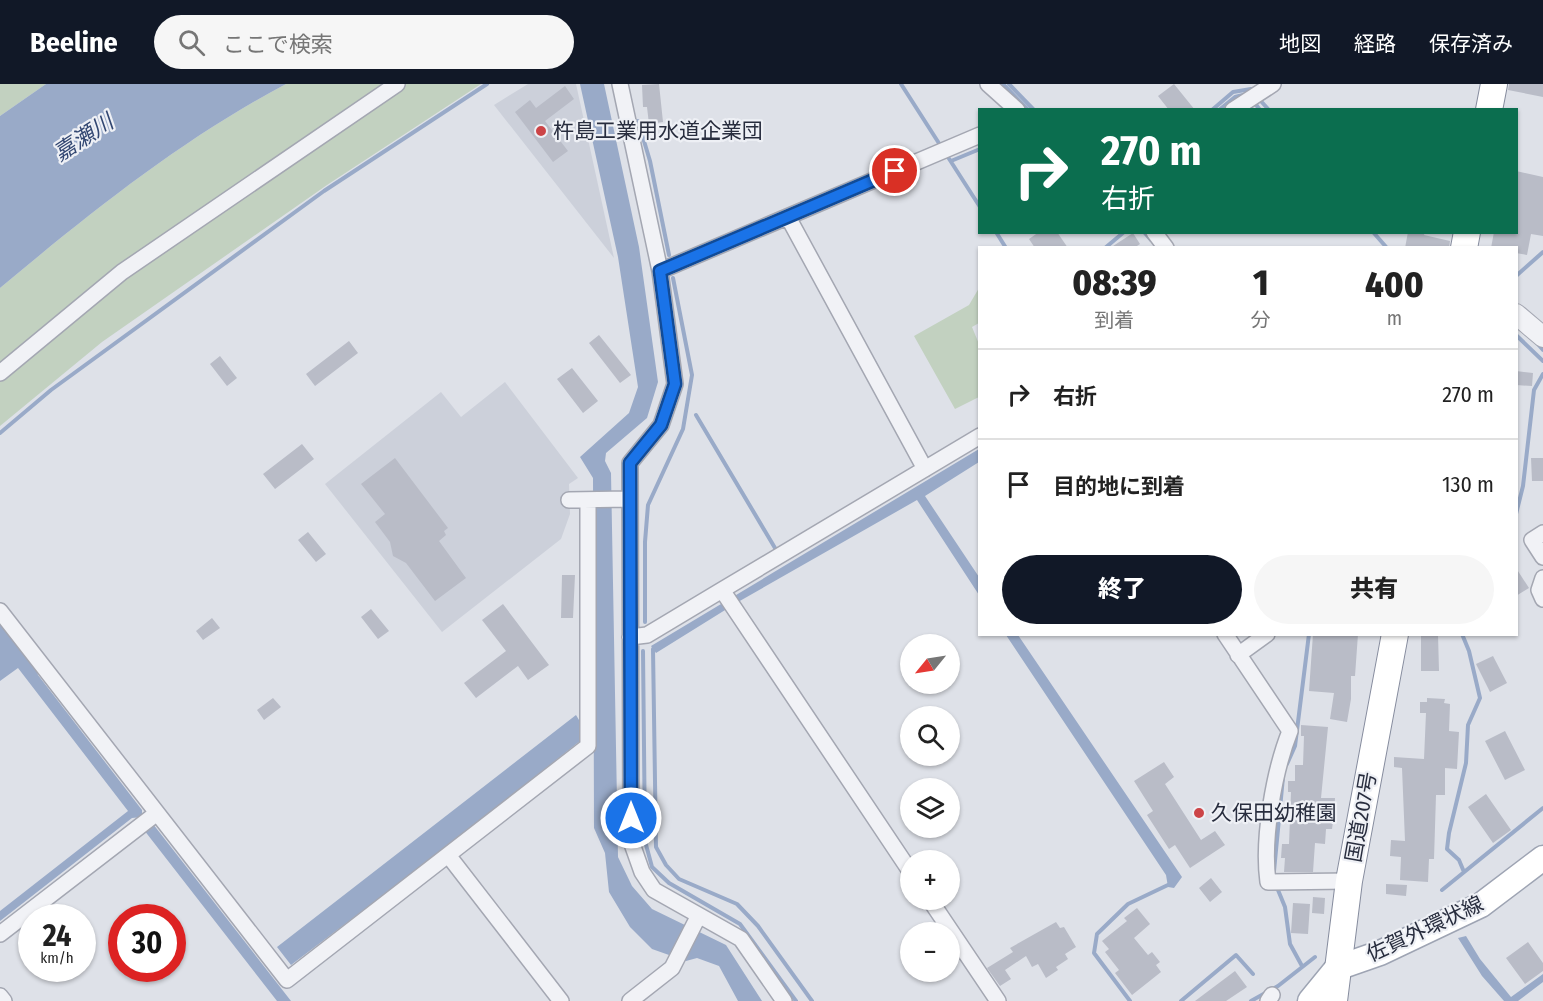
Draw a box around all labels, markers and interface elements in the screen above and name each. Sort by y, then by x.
search box [154,15,574,69]
text: Beeline [30,26,118,59]
icon: search [175,26,208,59]
text: ここで検索 [223,31,333,58]
text: 地図 [1279,31,1321,57]
text: 経路 [1354,31,1396,57]
text: 保存済み [1429,31,1513,57]
water label: 嘉瀬川 [48,107,120,167]
place label: 杵島工業用水道企業団 [553,118,763,144]
marker: 杵島工業用水道企業団 [534,124,548,138]
text: 270 m [1101,126,1201,176]
icon: right [1002,132,1080,210]
pin [869,145,920,196]
icon: arrive [878,154,911,187]
text: 右折 [1101,183,1155,215]
text: 08:39 [1072,261,1156,305]
text: 1 [1253,261,1269,305]
text: 400 [1365,263,1424,307]
text: m [1387,306,1402,330]
text: 到着 [1094,308,1134,332]
text: 分 [1251,308,1271,332]
icon: right [1002,378,1035,411]
text: 270 m [1442,381,1494,408]
text: 右折 [1053,383,1097,410]
icon: arrive [1002,468,1035,501]
text: 130 m [1442,471,1494,498]
text: 目的地に到着 [1053,473,1185,500]
button: 終了 [1002,555,1242,624]
button: 共有 [1254,555,1494,624]
north arrow [900,634,960,694]
map controls [900,634,960,982]
button: search [900,706,960,766]
street label: 国道207号 [1340,770,1382,864]
button: layers [900,778,960,838]
position arrow [599,786,663,850]
place label: 久保田幼稚園 [1211,800,1337,826]
marker: 久保田幼稚園 [1192,806,1206,820]
button: + [900,850,960,910]
street label: 佐賀外環状線 [1362,891,1488,967]
speed limit sign: 30 [108,904,186,982]
text: 24 [43,918,71,954]
button: − [900,922,960,982]
text: km/h [40,949,74,967]

